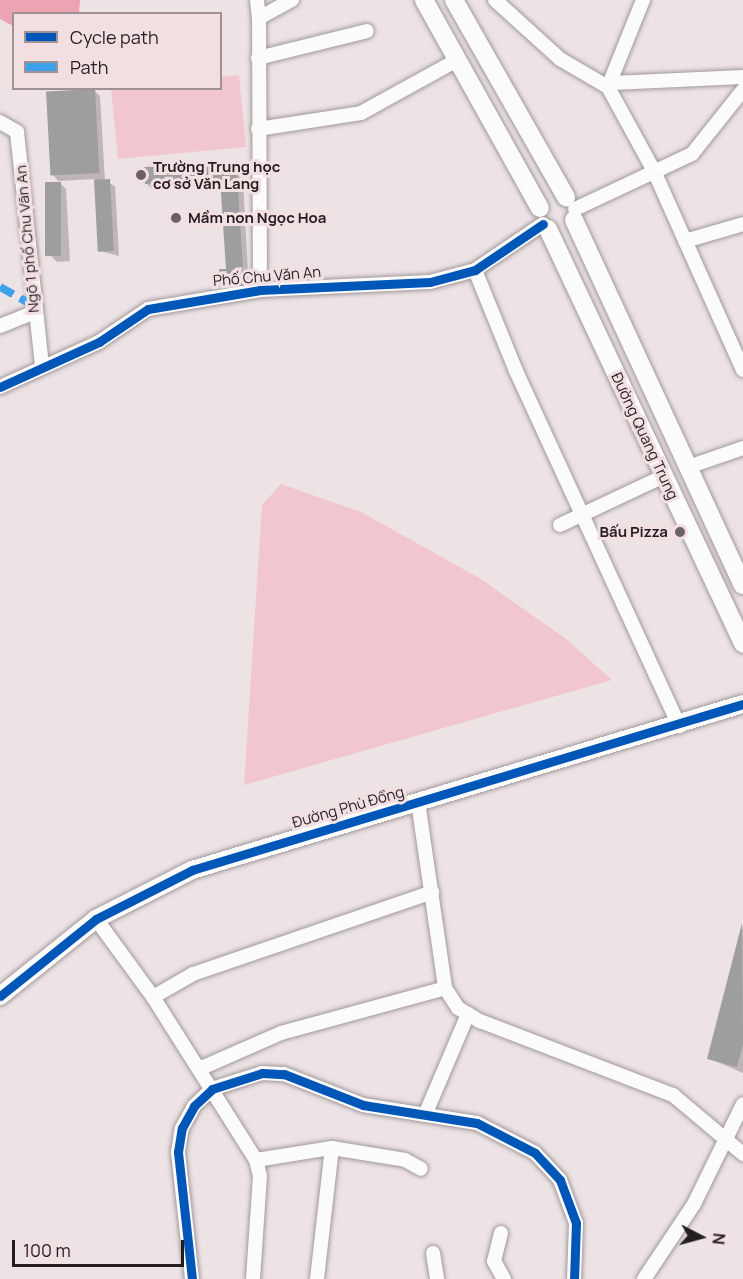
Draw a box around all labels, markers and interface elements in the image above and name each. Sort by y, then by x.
legend [12,12,222,90]
text: Cycle path [70,25,159,49]
text: Path [70,55,108,79]
place label: Trường Trung học cơ sở Văn Lang [153,157,280,192]
street label: Ngõ 1 phố Chu Văn An [12,164,42,314]
marker: Trường Trung học cơ sở Văn Lang [134,168,148,182]
place label: Mầm non Ngọc Hoa [188,209,327,227]
marker: Mầm non Ngọc Hoa [169,211,183,225]
street label: Phố Chu Văn An [212,262,322,290]
street label: Đường Quang Trung [608,370,682,502]
place label: Bấu Pizza [600,523,668,541]
marker: Bấu Pizza [673,525,687,539]
street label: Đường Phù Đổng [290,782,406,832]
north arrow [671,1207,731,1267]
scale bar [15,1228,188,1266]
text: N [707,1232,730,1246]
text: 100 m [23,1238,71,1262]

